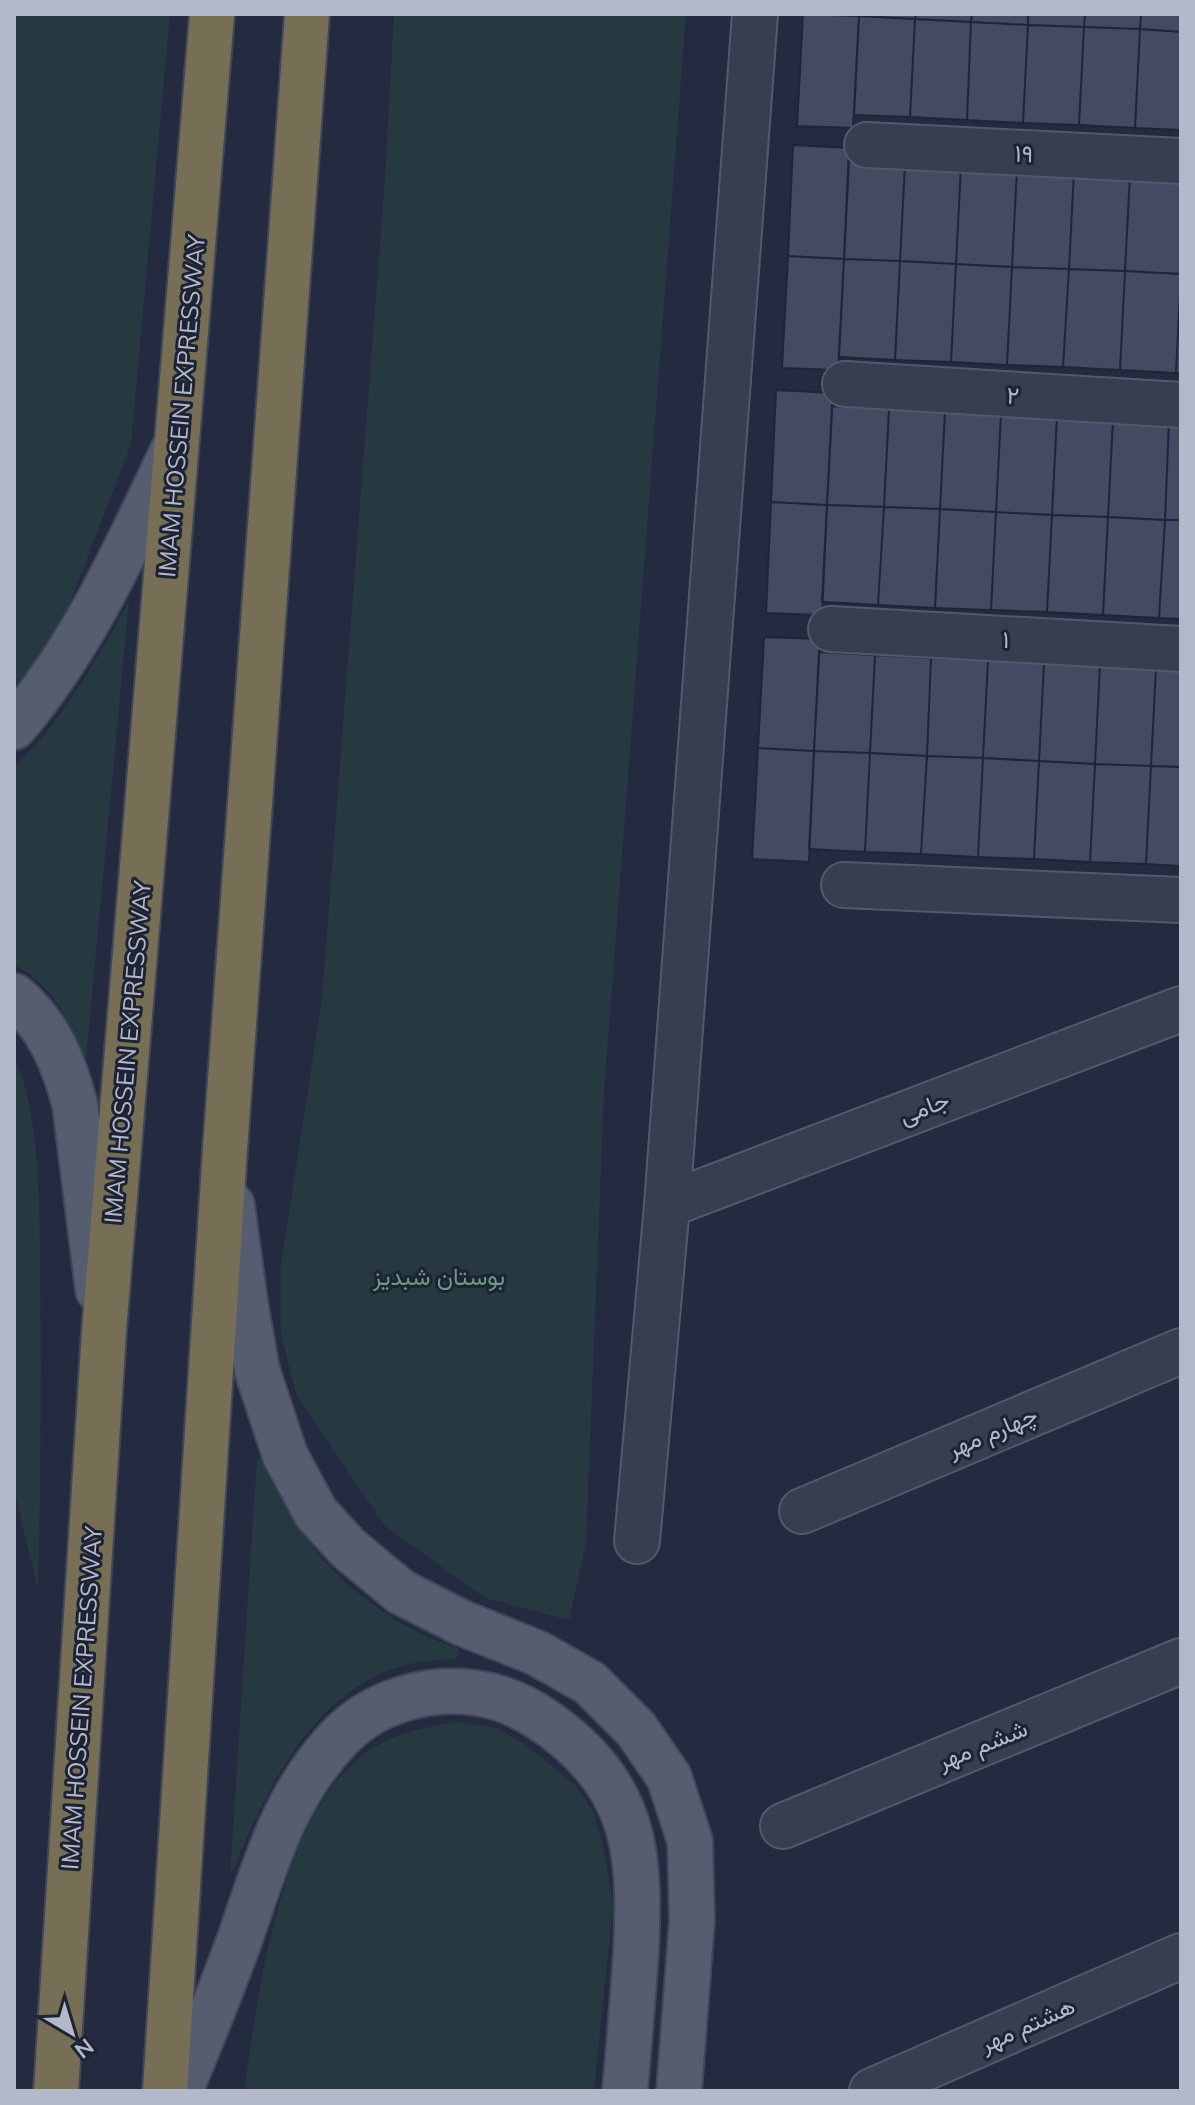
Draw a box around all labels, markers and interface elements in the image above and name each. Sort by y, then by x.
street label: ۱۹ [1014,138,1034,168]
street label: IMAM HOSSEIN EXPRESSWAY [151,233,211,579]
street label: ۲ [1006,380,1020,410]
street label: ۱ [1002,624,1010,654]
street label: IMAM HOSSEIN EXPRESSWAY [97,879,157,1225]
street label: جامی [895,1084,953,1130]
park label: بوستان شبدیز [372,1261,505,1292]
street label: چهارم مهر [941,1399,1042,1466]
street label: IMAM HOSSEIN EXPRESSWAY [54,1525,108,1871]
street label: ششم مهر [932,1712,1032,1778]
street label: هشتم مهر [974,1990,1080,2060]
north arrow [32,1993,112,2073]
text: N [69,2033,99,2065]

